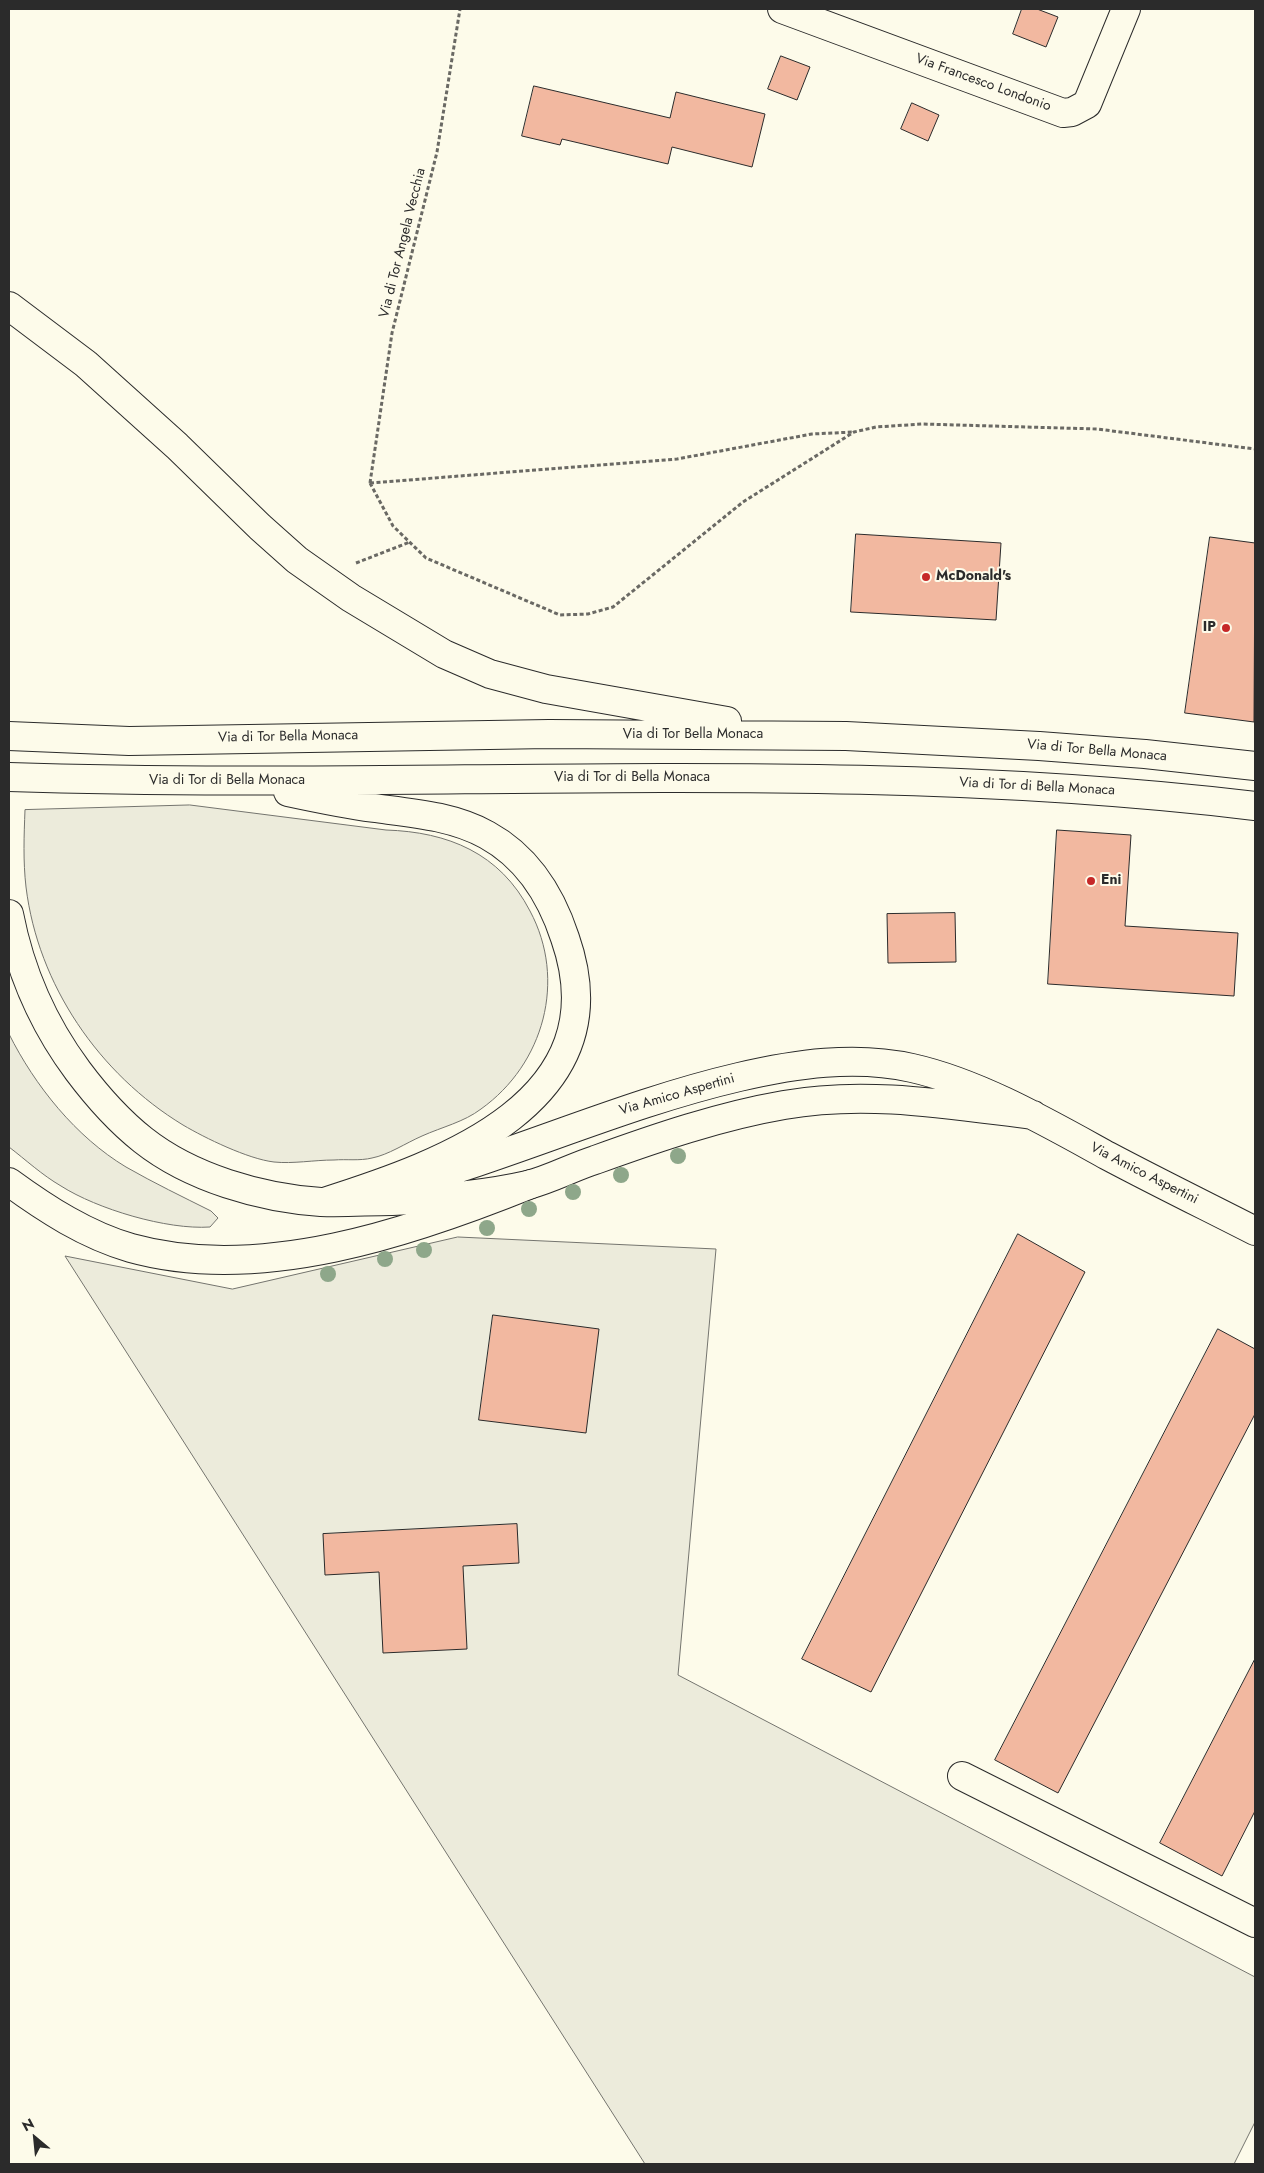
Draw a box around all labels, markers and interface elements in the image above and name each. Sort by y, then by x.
street label: Via Francesco Londonio [913,51,1053,115]
street label: Via di Tor Angela Vecchia [376,166,430,320]
place label: McDonald's [936,569,1011,585]
marker: McDonald's [920,571,932,583]
place label: IP [1203,620,1216,636]
marker: IP [1220,622,1232,634]
street label: Via di Tor Bella Monaca [218,727,358,747]
street label: Via di Tor Bella Monaca [623,727,763,743]
street label: Via di Tor Bella Monaca [1026,737,1168,765]
street label: Via di Tor di Bella Monaca [554,770,710,786]
street label: Via di Tor di Bella Monaca [149,773,305,789]
street label: Via di Tor di Bella Monaca [959,775,1115,799]
place label: Eni [1101,873,1121,889]
marker: Eni [1085,875,1097,887]
street label: Via Amico Aspertini [617,1071,737,1119]
street label: Via Amico Aspertini [1087,1139,1201,1209]
north arrow [10,2113,60,2163]
text: N [18,2113,38,2136]

